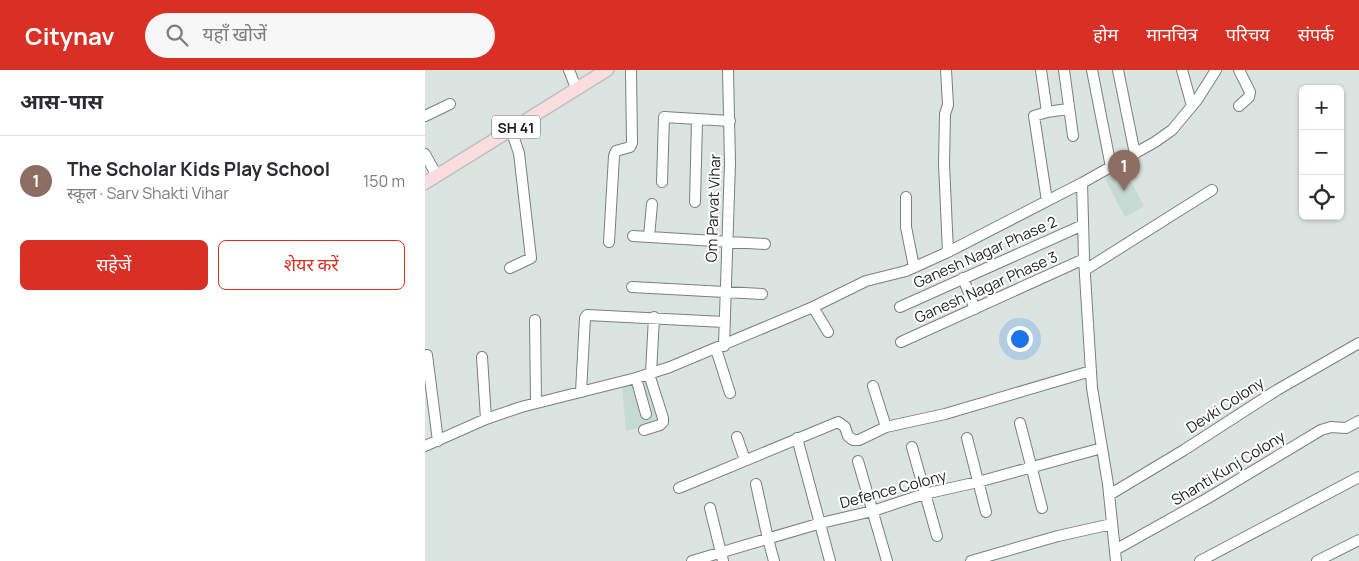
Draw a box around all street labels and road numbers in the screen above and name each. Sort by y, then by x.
road number: SH 41 [492,116,540,138]
street label: Om Parvat Vihar [701,153,725,263]
street label: Ganesh Nagar Phase 2 [910,211,1060,293]
street label: Ganesh Nagar Phase 3 [911,246,1061,328]
street label: Devki Colony [1182,372,1268,438]
street label: Shanti Kunj Colony [1167,426,1289,510]
street label: Defence Colony [837,465,949,513]

